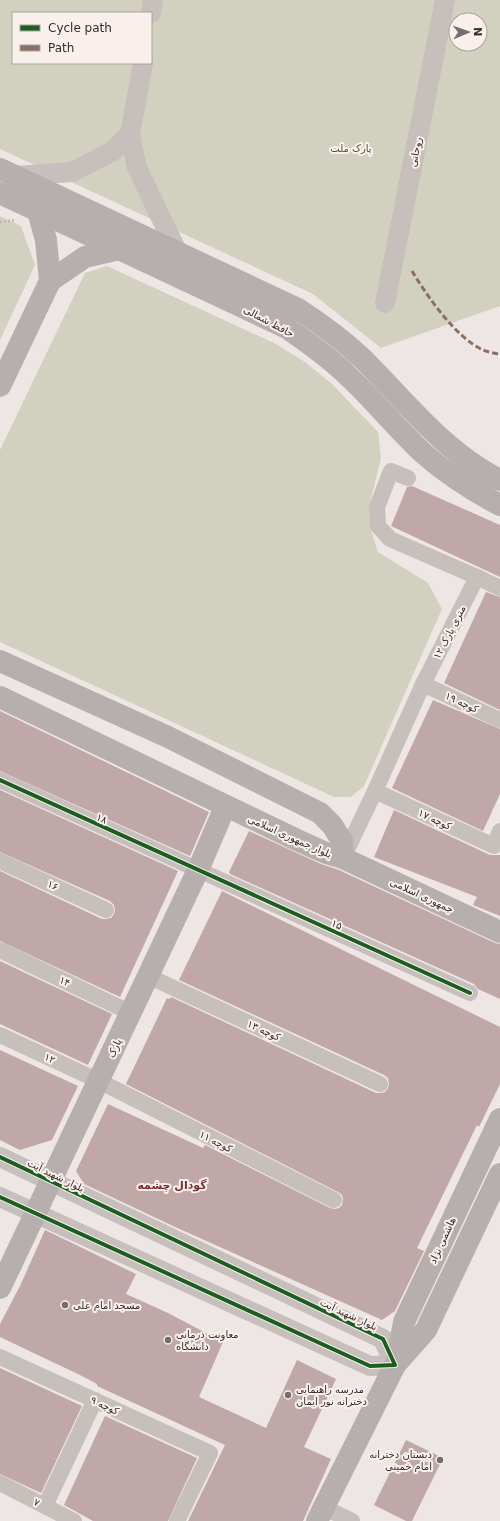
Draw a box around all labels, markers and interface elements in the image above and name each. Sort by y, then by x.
legend [12,12,152,64]
north arrow [448,12,488,52]
text: Cycle path [48,21,112,35]
text: N [471,27,484,37]
text: Path [48,41,74,55]
street label: روحانی [407,136,425,168]
park label: پارک ملت [330,143,372,155]
street label: حافظ شمالی [242,304,296,339]
street label: ۱۲ متری پارک [431,604,469,661]
street label: کوچه ۱۹ [443,690,480,715]
street label: کوچه ۱۷ [416,807,453,832]
street label: ۱۸ [95,811,110,826]
street label: بلوار جمهوری اسلامی [246,813,333,861]
street label: جمهوری اسلامی [388,876,455,916]
street label: ۱۶ [46,878,60,893]
street label: ۱۵ [330,917,344,932]
street label: ۱۴ [58,974,72,989]
street label: کوچه ۱۳ [245,1018,282,1043]
street label: پارک [105,1037,125,1060]
street label: ۱۲ [43,1051,57,1066]
street label: کوچه ۱۱ [198,1129,234,1154]
street label: بلوار شهید آیت [25,1156,86,1195]
district label: گودال چشمه [137,1179,207,1192]
street label: هاشمی نژاد [427,1215,458,1265]
street label: بلوار شهید آیت [318,1295,380,1333]
marker: مسجد امام علی [60,1300,70,1310]
place label: مسجد امام علی [73,1300,140,1311]
place label: معاونت درمانی دانشگاه [176,1329,239,1352]
marker: معاونت درمانی دانشگاه [163,1335,173,1345]
place label: مدرسه راهنمایی دخترانه نور ایمان [296,1384,367,1407]
marker: مدرسه راهنمایی دخترانه نور ایمان [283,1390,293,1400]
street label: کوچه ۹ [89,1394,121,1417]
place label: دبستان دخترانه امام خمینی [369,1449,432,1472]
marker: دبستان دخترانه امام خمینی [435,1455,445,1465]
street label: ۷ [32,1496,42,1509]

